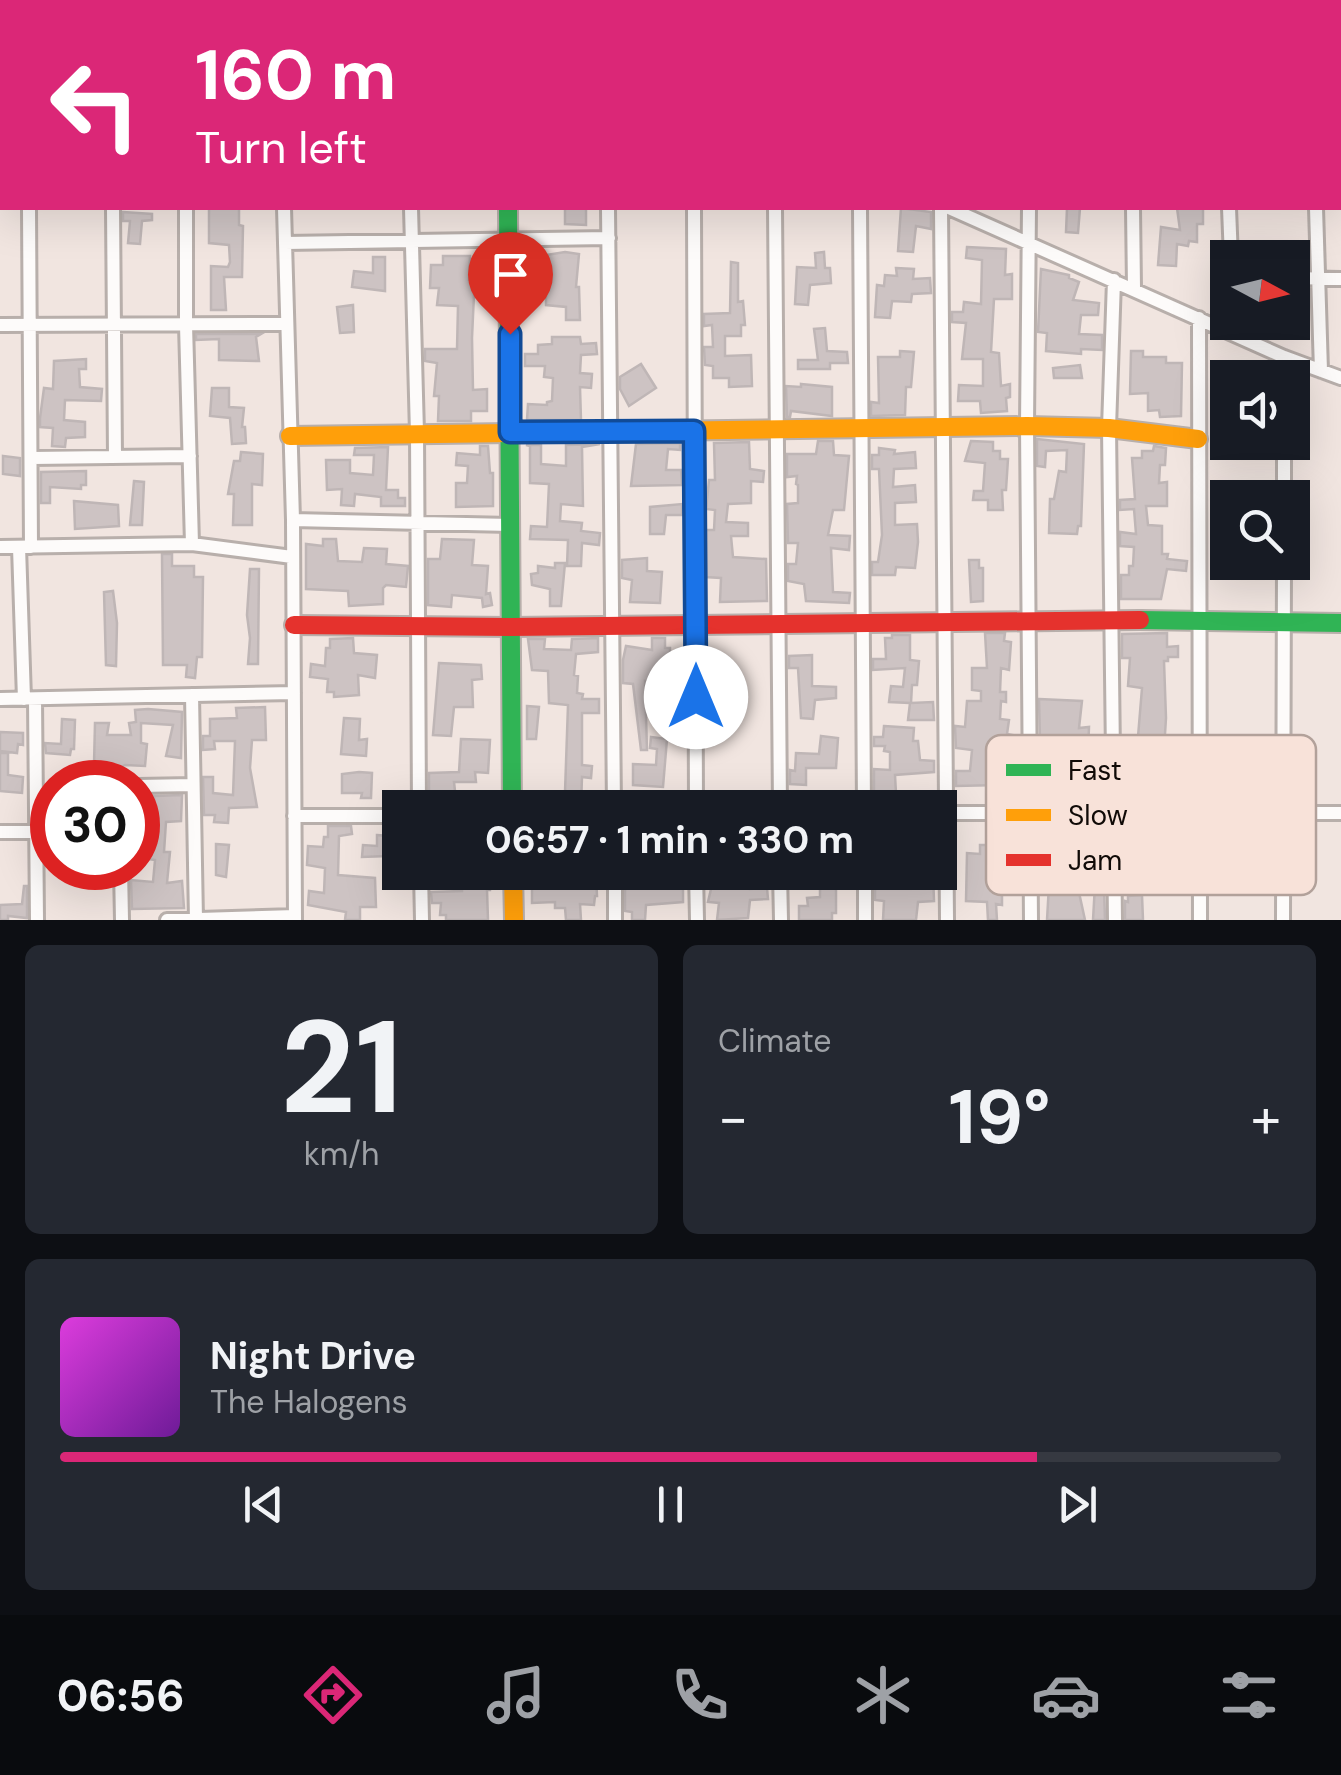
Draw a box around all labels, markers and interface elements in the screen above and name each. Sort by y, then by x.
text: 160 m [195,30,396,121]
icon: left [30,40,160,170]
text: Turn left [195,118,367,177]
pin [468,232,553,335]
north arrow [1210,240,1310,340]
map controls [1210,240,1310,580]
icon: arrive [483,247,538,302]
button: sound [1210,360,1310,460]
button: search [1210,480,1310,580]
position arrow [644,645,748,749]
legend [986,735,1316,895]
text: Fast [1068,752,1122,789]
speed limit sign: 30 [30,760,160,890]
text: Slow [1068,797,1128,834]
text: 06:57 · 1 min · 330 m [485,815,854,865]
text: Jam [1068,842,1122,879]
text: 21 [280,983,403,1152]
text: Climate [718,1020,832,1062]
text: 19° [948,1069,1051,1166]
text: − [718,1082,748,1154]
text: + [1251,1082,1281,1154]
text: km/h [304,1133,379,1175]
text: Night Drive [210,1331,416,1381]
text: The Halogens [210,1381,408,1423]
icon: previous [236,1477,291,1532]
icon: pause [643,1477,698,1532]
icon: next [1050,1477,1105,1532]
icon: directions [298,1660,368,1730]
icon: music [481,1660,551,1730]
icon: phone [665,1660,735,1730]
icon: climate [848,1660,918,1730]
icon: car [1031,1660,1101,1730]
icon: filters [1214,1660,1284,1730]
text: 06:56 [57,1666,185,1725]

